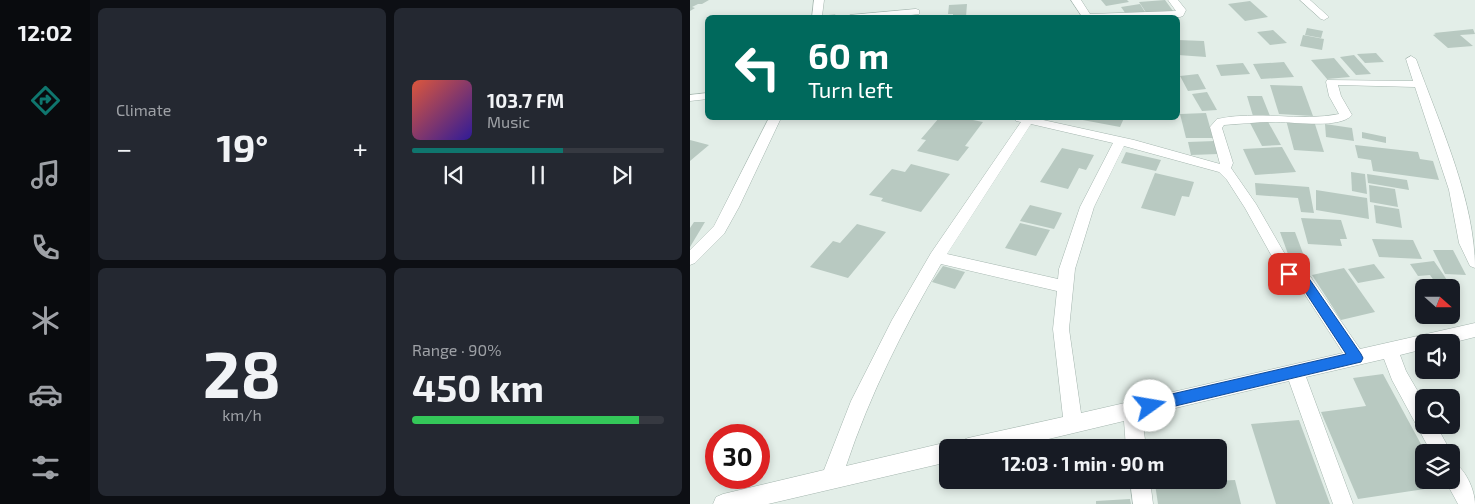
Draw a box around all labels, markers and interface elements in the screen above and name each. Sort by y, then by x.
text: 12:02 [18,19,72,45]
text: 60 m [808,34,889,76]
icon: left [725,35,790,100]
text: Turn left [808,76,893,102]
icon: directions [28,83,63,118]
text: 103.7 FM [487,89,564,112]
text: Climate [116,100,171,119]
text: Music [487,112,530,131]
text: 19° [217,124,268,170]
text: − [116,131,132,165]
text: + [353,131,368,165]
icon: music [28,157,63,192]
icon: previous [440,161,468,189]
icon: pause [524,161,552,189]
icon: next [608,161,636,189]
icon: phone [28,230,63,265]
pin [1268,253,1310,295]
icon: arrive [1275,260,1303,288]
north arrow [1415,279,1460,324]
map controls [1415,279,1460,489]
icon: climate [28,303,63,338]
text: 28 [203,333,281,411]
button: sound [1415,334,1460,379]
text: Range · 90% [412,340,501,359]
text: 450 km [412,364,544,410]
icon: car [28,377,63,412]
position arrow [1123,379,1175,431]
button: search [1415,389,1460,434]
text: km/h [222,405,262,424]
speed limit sign: 30 [705,424,770,489]
button: layers [1415,444,1460,489]
icon: filters [28,450,63,485]
text: 12:03 · 1 min · 90 m [1002,452,1164,475]

